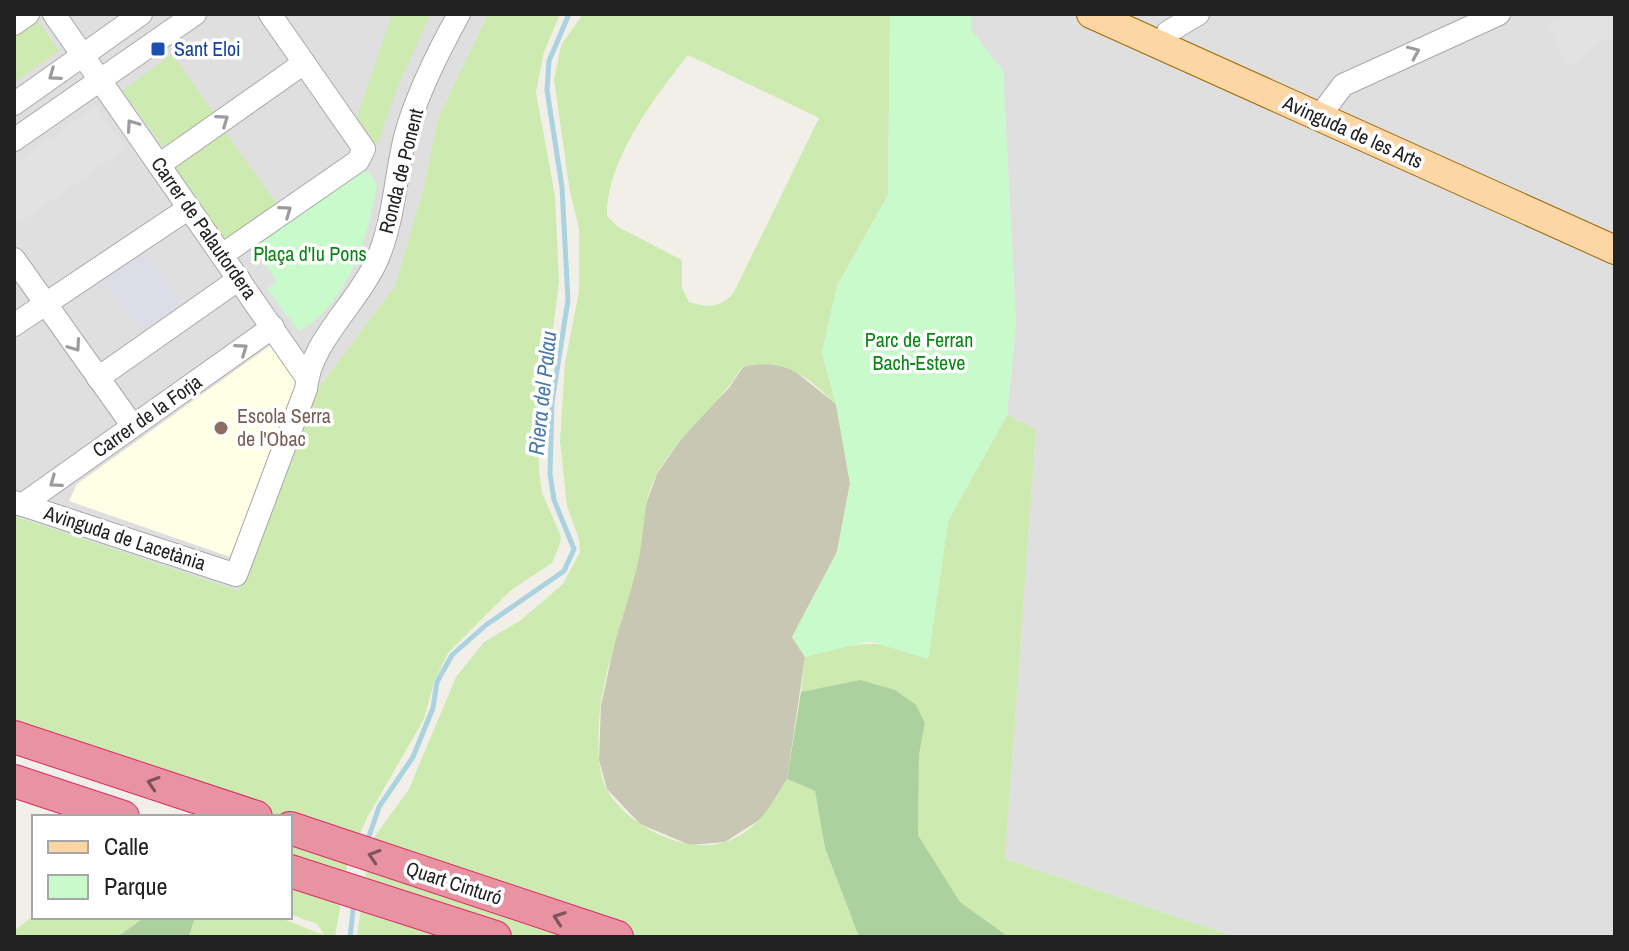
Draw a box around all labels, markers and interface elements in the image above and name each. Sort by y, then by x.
place label: Sant Eloi [174,35,241,62]
marker: Sant Eloi [149,40,167,58]
one-way arrow [1405,46,1420,62]
one-way arrow [49,65,63,80]
street label: Avinguda de les Arts [1278,88,1427,174]
street label: Ronda de Ponent [372,105,429,236]
one-way arrow [214,115,229,130]
one-way arrow [127,120,142,134]
street label: Carrer de Palautordera [145,151,264,304]
one-way arrow [278,205,292,220]
park label: Plaça d'Iu Pons [253,240,367,267]
park label: Parc de Ferran Bach-Esteve [865,326,973,376]
water label: Riera del Palau [521,330,563,456]
one-way arrow [65,337,80,351]
one-way arrow [233,344,247,359]
street label: Carrer de la Forja [87,368,207,463]
place label: Escola Serra de l'Obac [237,402,331,452]
marker: Escola Serra de l'Obac [212,419,230,437]
one-way arrow [49,472,63,487]
street label: Avinguda de Lacetània [40,498,209,576]
one-way arrow [147,777,161,793]
legend [32,815,292,919]
text: Calle [104,830,149,862]
one-way arrow [367,849,381,865]
street label: Quart Cinturó [403,854,506,911]
text: Parque [104,870,167,902]
one-way arrow [553,911,567,927]

